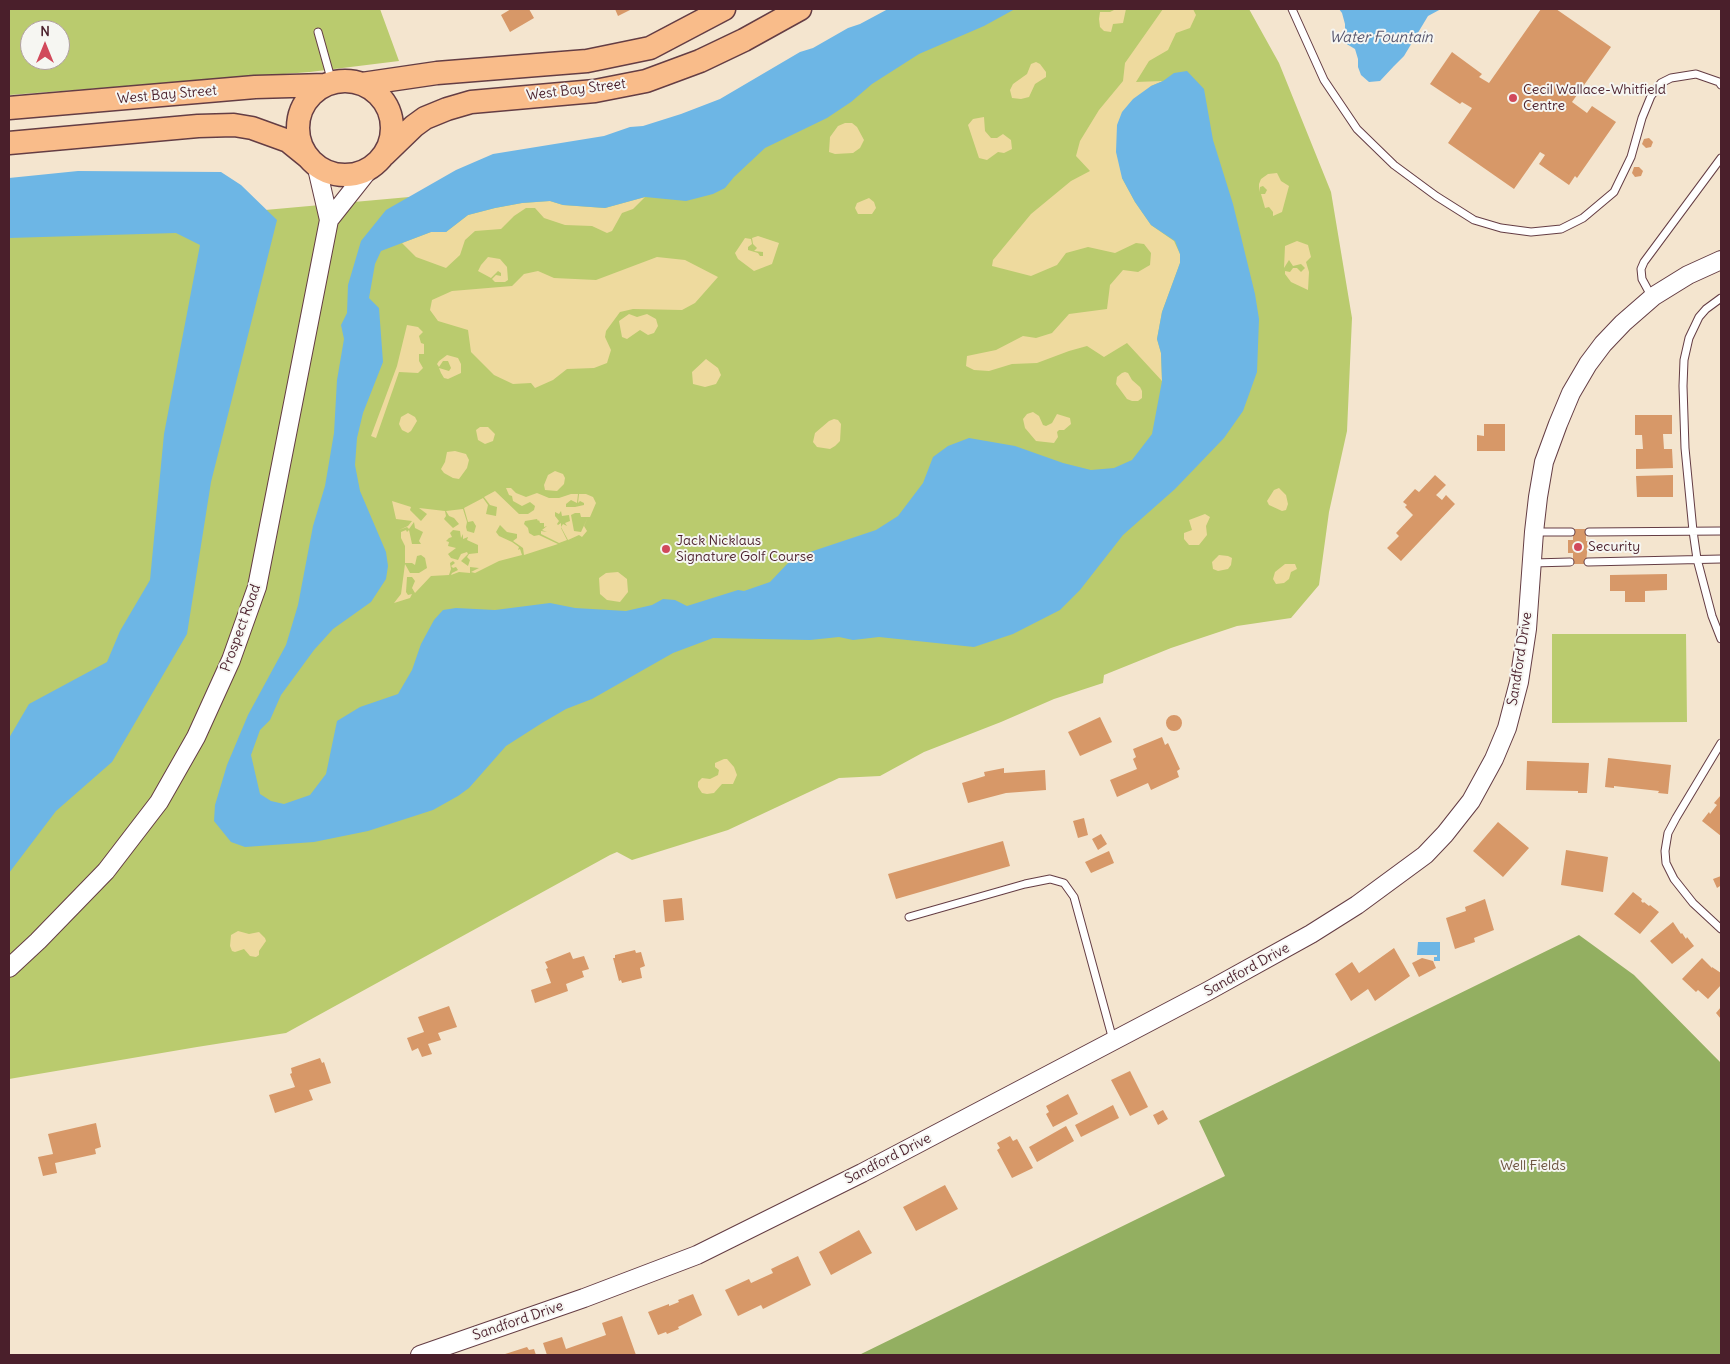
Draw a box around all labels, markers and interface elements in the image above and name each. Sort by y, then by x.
north arrow [20,20,70,70]
text: N [40,22,50,40]
water label: Water Fountain [1329,29,1433,47]
street label: West Bay Street [525,76,627,104]
street label: West Bay Street [116,82,218,108]
place label: Cecil Wallace-Whitfield Centre [1523,82,1666,114]
marker: Cecil Wallace-Whitfield Centre [1507,92,1519,104]
place label: Jack Nicklaus Signature Golf Course [676,533,814,566]
place label: Security [1588,539,1640,555]
marker: Security [1572,541,1584,553]
marker: Jack Nicklaus Signature Golf Course [660,543,672,555]
street label: Prospect Road [217,582,265,674]
street label: Sandford Drive [1504,611,1536,707]
street label: Sandford Drive [1202,940,1292,1000]
street label: Sandford Drive [842,1130,934,1188]
park label: Well Fields [1500,1158,1566,1174]
street label: Sandford Drive [471,1298,565,1344]

